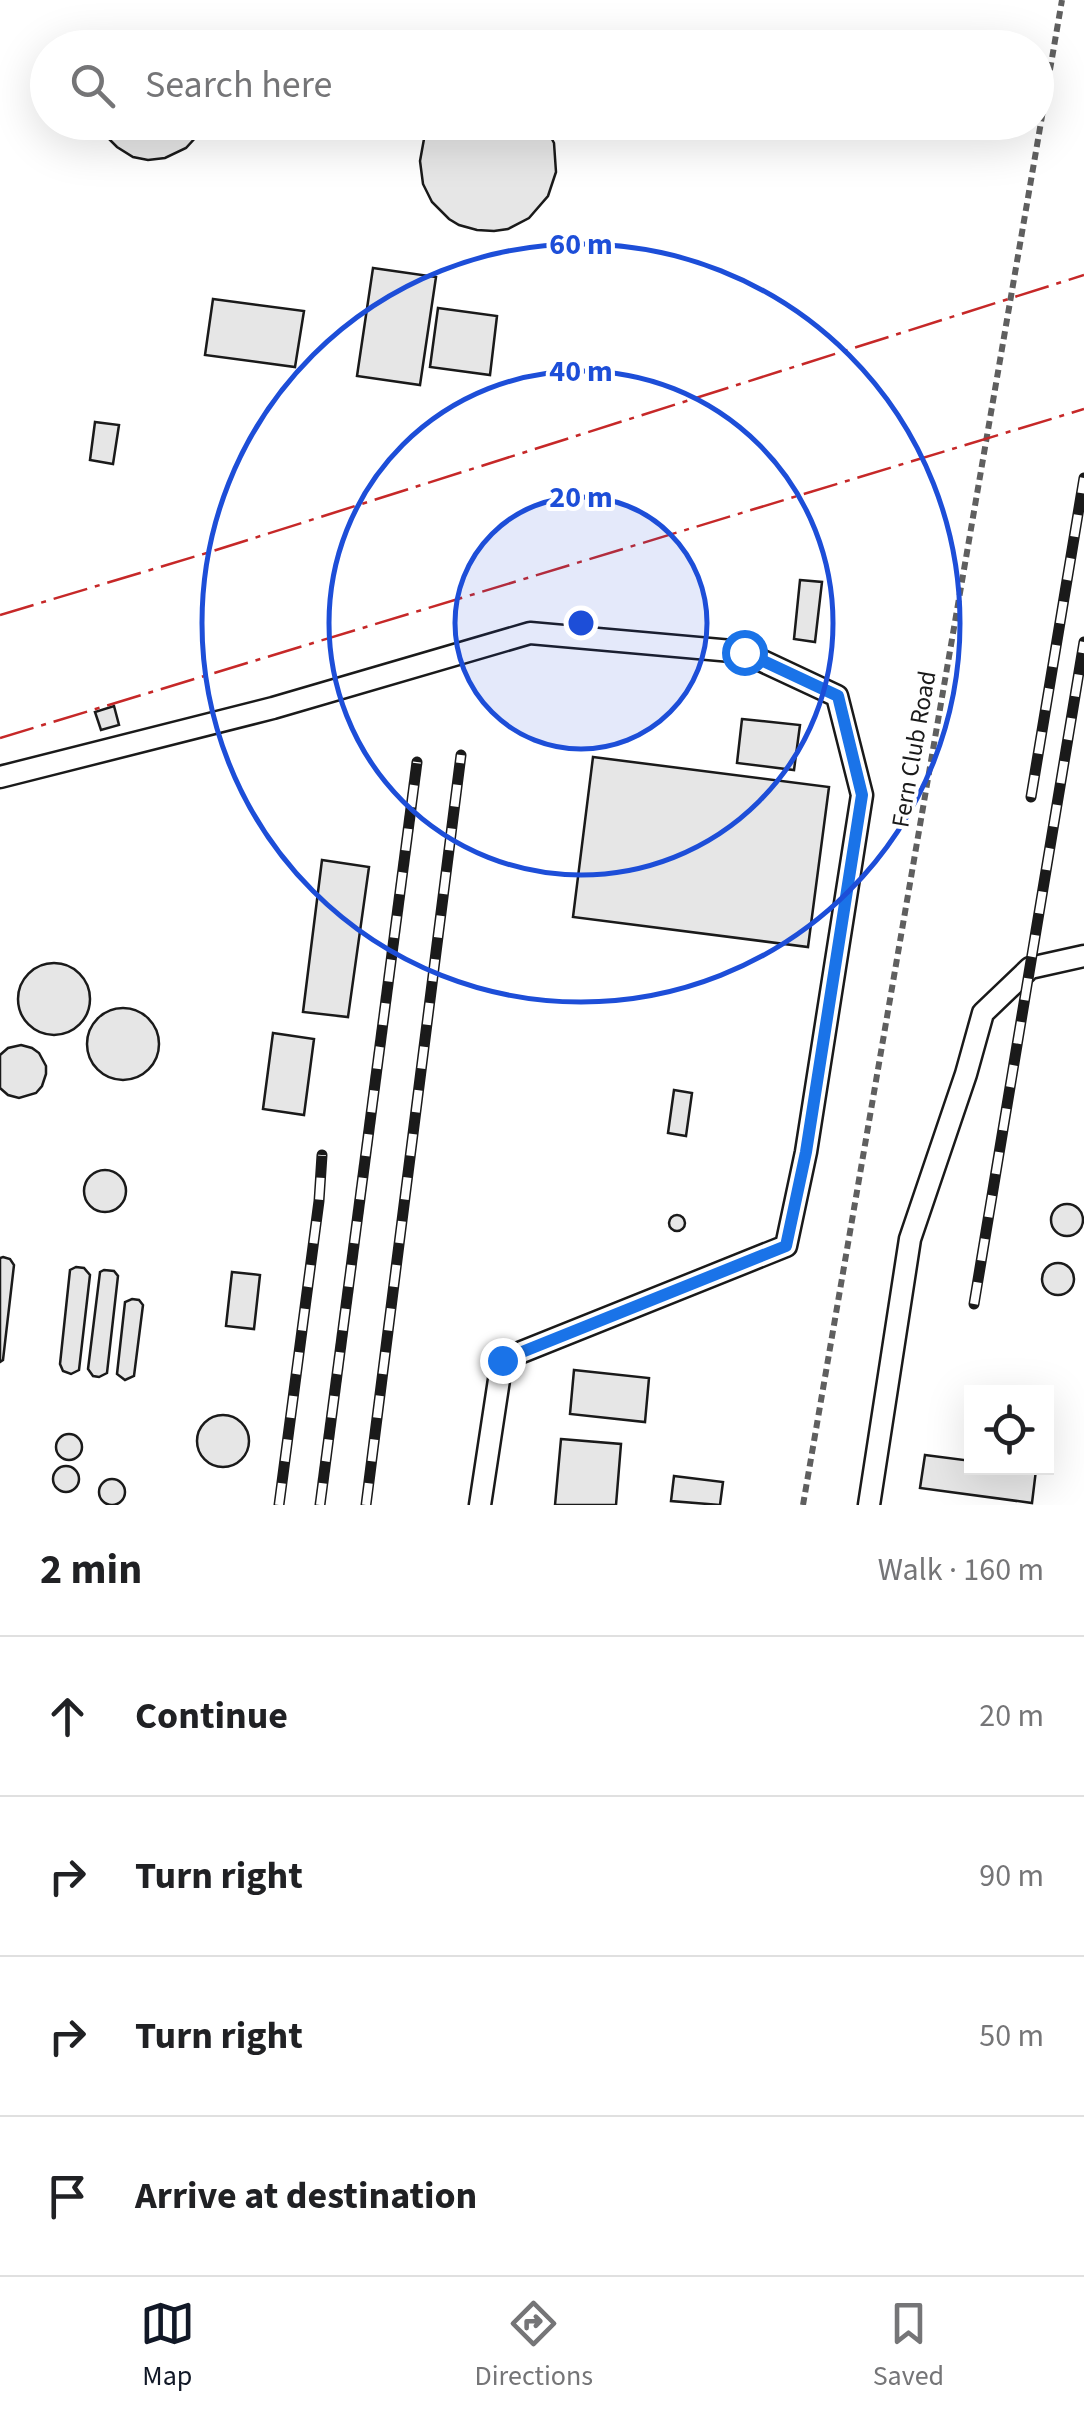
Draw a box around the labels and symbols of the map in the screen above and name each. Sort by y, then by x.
text: 60 m [549,223,613,266]
text: 40 m [549,350,613,393]
text: 20 m [549,476,613,519]
centre of rings [563,605,599,641]
route start [722,630,768,676]
street label: Fern Club Road [882,668,945,830]
route end [480,1338,526,1384]

